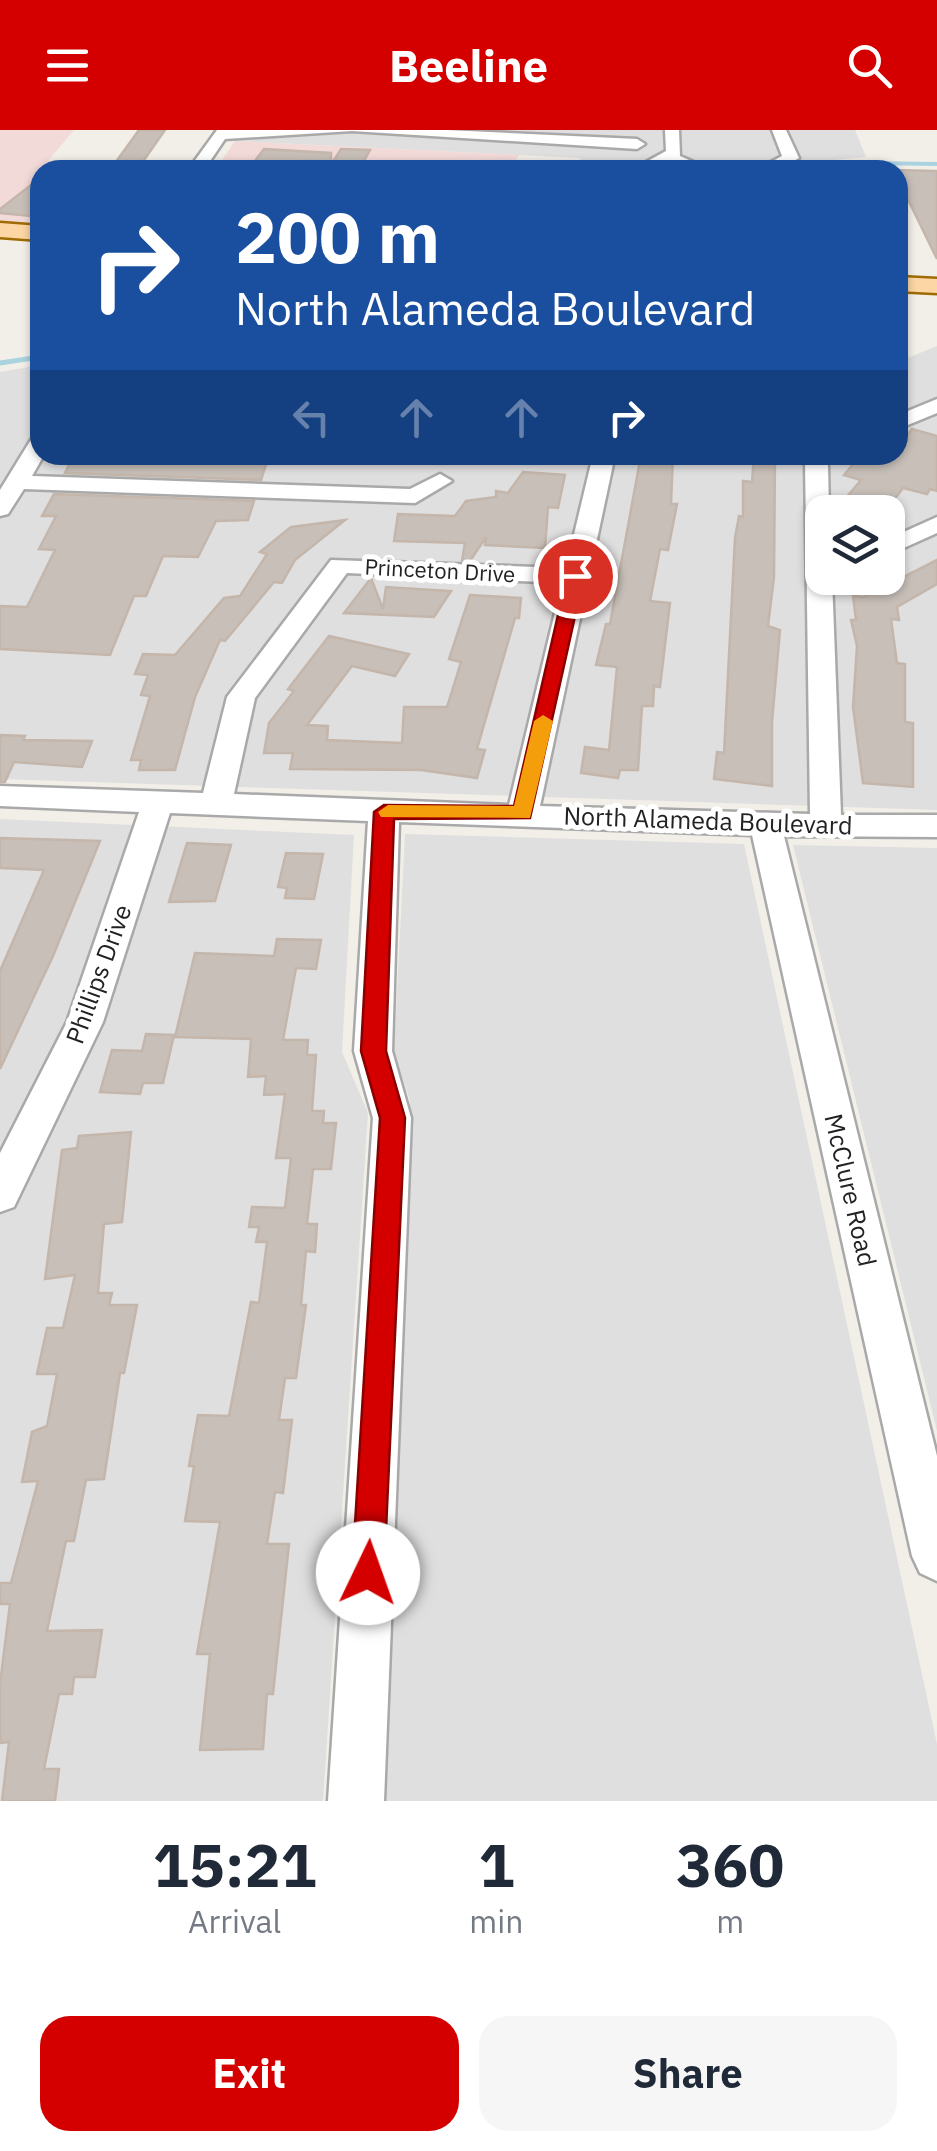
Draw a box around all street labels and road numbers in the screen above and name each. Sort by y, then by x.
street label: Princeton Drive [364,552,516,588]
street label: North Alameda Boulevard [563,798,853,842]
street label: Phillips Drive [58,900,138,1048]
street label: McClure Road [817,1111,885,1269]

